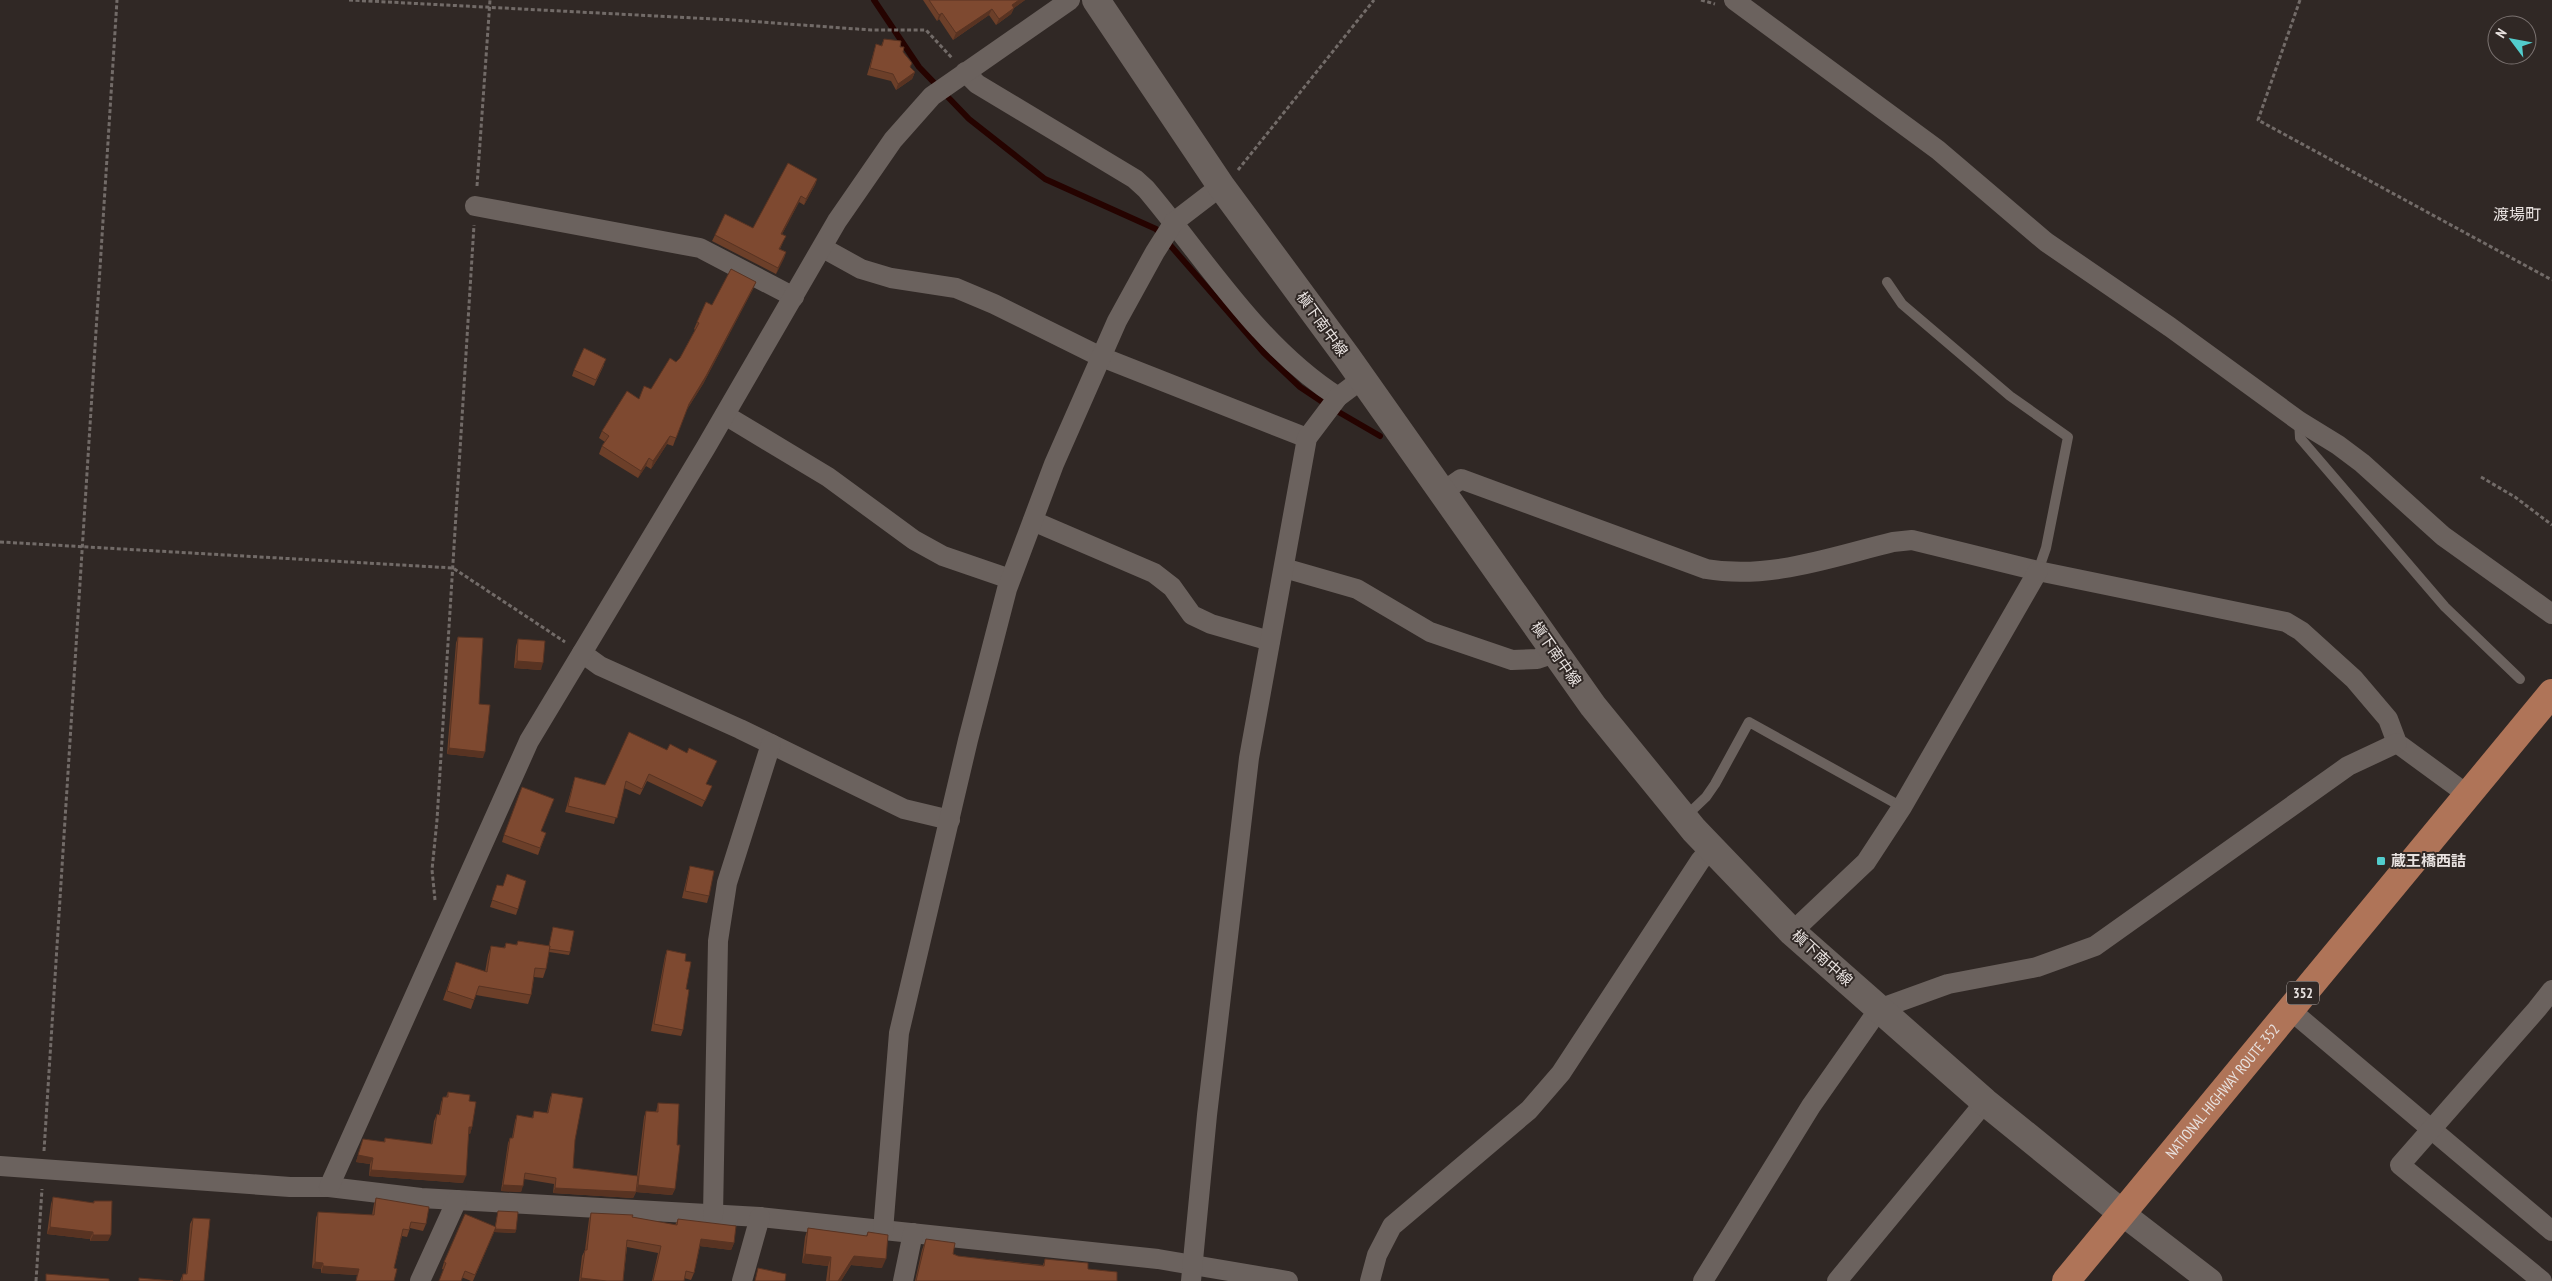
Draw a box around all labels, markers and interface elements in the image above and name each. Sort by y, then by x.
north arrow [2487,15,2537,65]
text: N [2491,25,2511,41]
district label: 渡場町 [2493,204,2541,224]
street label: 槇下南中線 [1293,288,1352,360]
street label: 槇下南中線 [1527,618,1586,690]
place label: 蔵王橋西詰 [2391,851,2466,870]
marker: 蔵王橋西詰 [2375,855,2387,867]
street label: 槇下南中線 [1788,925,1857,990]
road number: 352 [2287,981,2319,1004]
street label: NATIONAL HIGHWAY ROUTE 352 [2161,1020,2284,1162]

